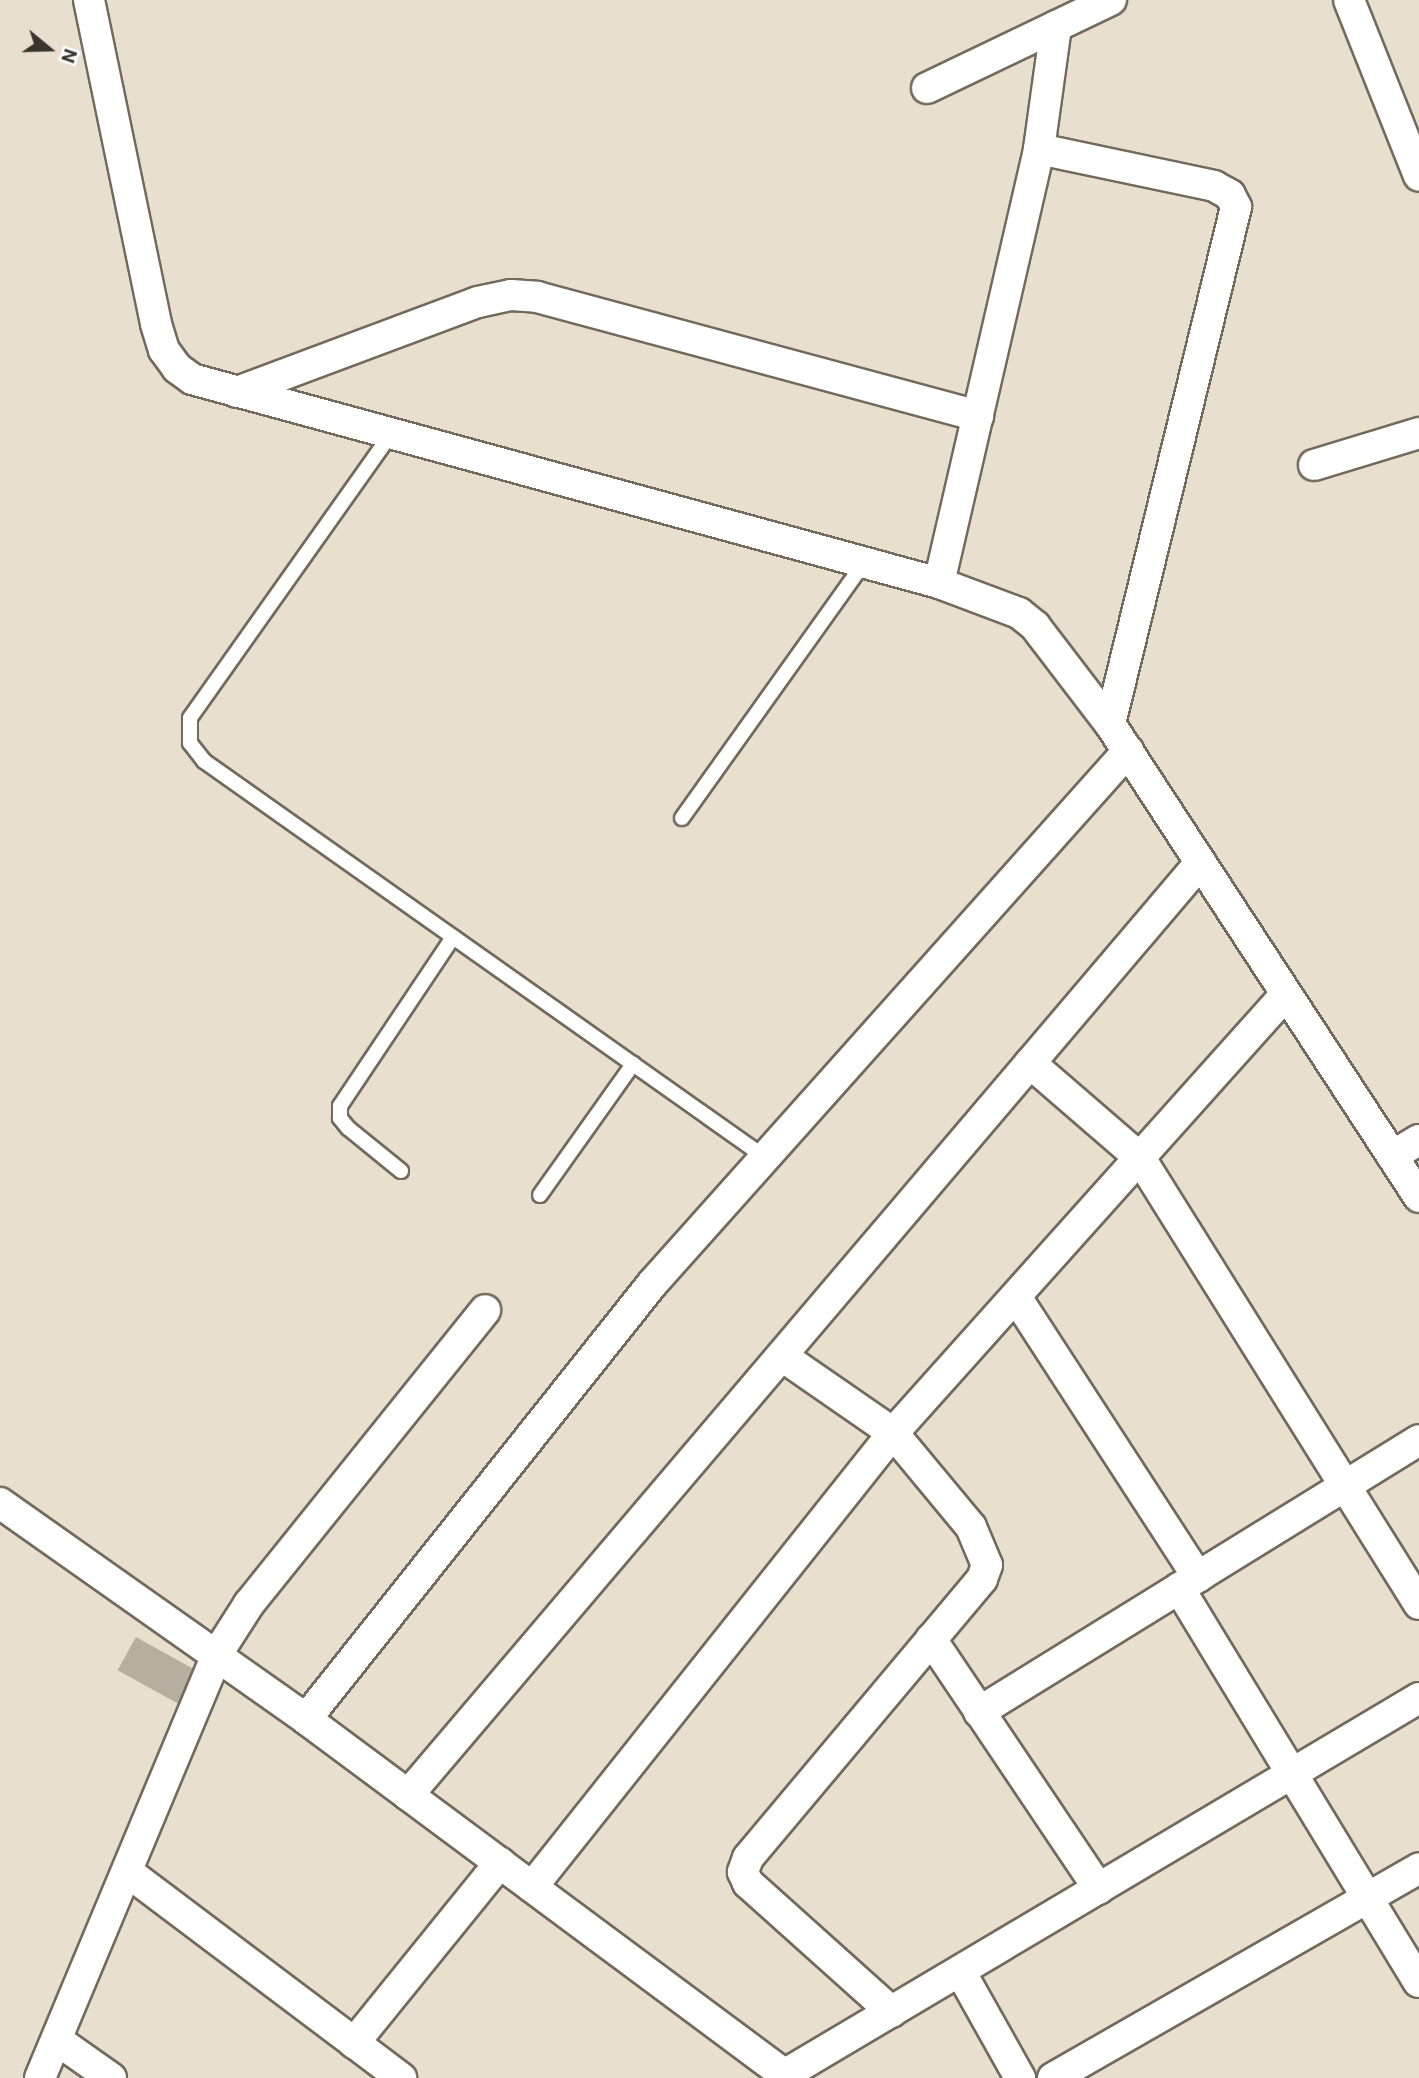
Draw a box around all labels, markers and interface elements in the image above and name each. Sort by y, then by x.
north arrow [14,14,84,84]
text: N [56,46,82,66]

